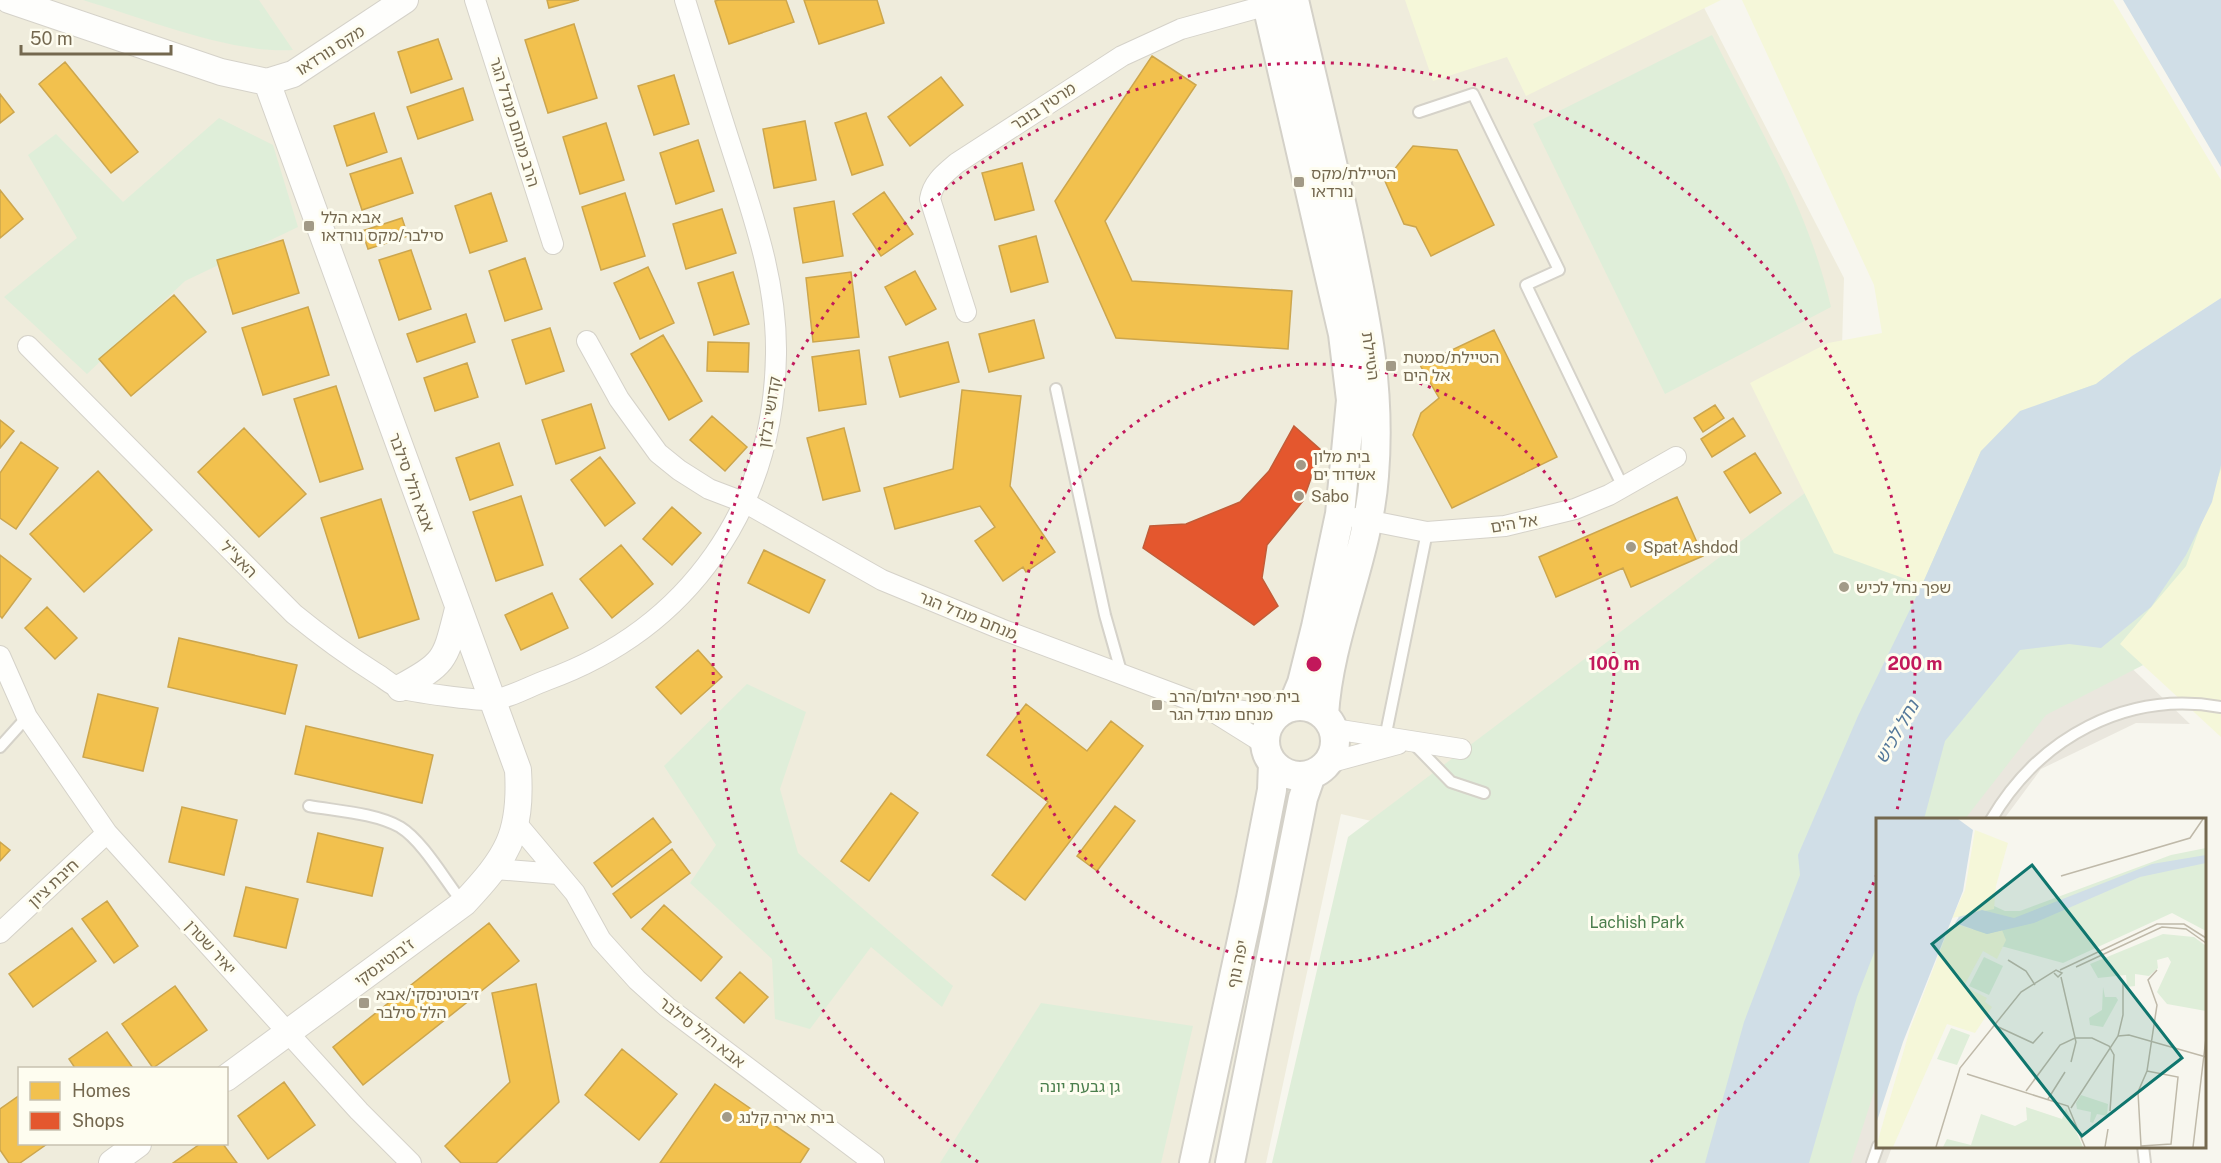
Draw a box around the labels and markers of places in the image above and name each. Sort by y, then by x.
place label: הטיילת/מקס נורדאו [1311,164,1396,201]
marker: הטיילת/מקס נורדאו [1292,175,1306,189]
place label: אבא הלל סילבר/מקס נורדאו [321,208,444,245]
marker: אבא הלל סילבר/מקס נורדאו [302,219,316,233]
place label: הטיילת/סמטת אל הים [1403,348,1499,385]
marker: הטיילת/סמטת אל הים [1384,359,1398,373]
place label: בית מלון אשדוד ים [1313,447,1376,484]
marker: בית מלון אשדוד ים [1294,458,1308,472]
place label: Sabo [1311,487,1349,506]
marker: Sabo [1292,489,1306,503]
place label: Spat Ashdod [1643,538,1738,557]
marker: Spat Ashdod [1624,540,1638,554]
place label: שפך נחל לכיש [1856,578,1951,597]
marker: שפך נחל לכיש [1837,580,1851,594]
centre of rings [1304,654,1324,674]
place label: בית ספר יהלום/הרב מנחם מנדל הגר [1169,687,1300,724]
marker: בית ספר יהלום/הרב מנחם מנדל הגר [1150,698,1164,712]
place label: ז׳בוטינסקי/אבא הלל סילבר [376,985,479,1022]
marker: ז׳בוטינסקי/אבא הלל סילבר [357,996,371,1010]
place label: בית אריה קלנג [739,1108,835,1127]
marker: בית אריה קלנג [720,1110,734,1124]

